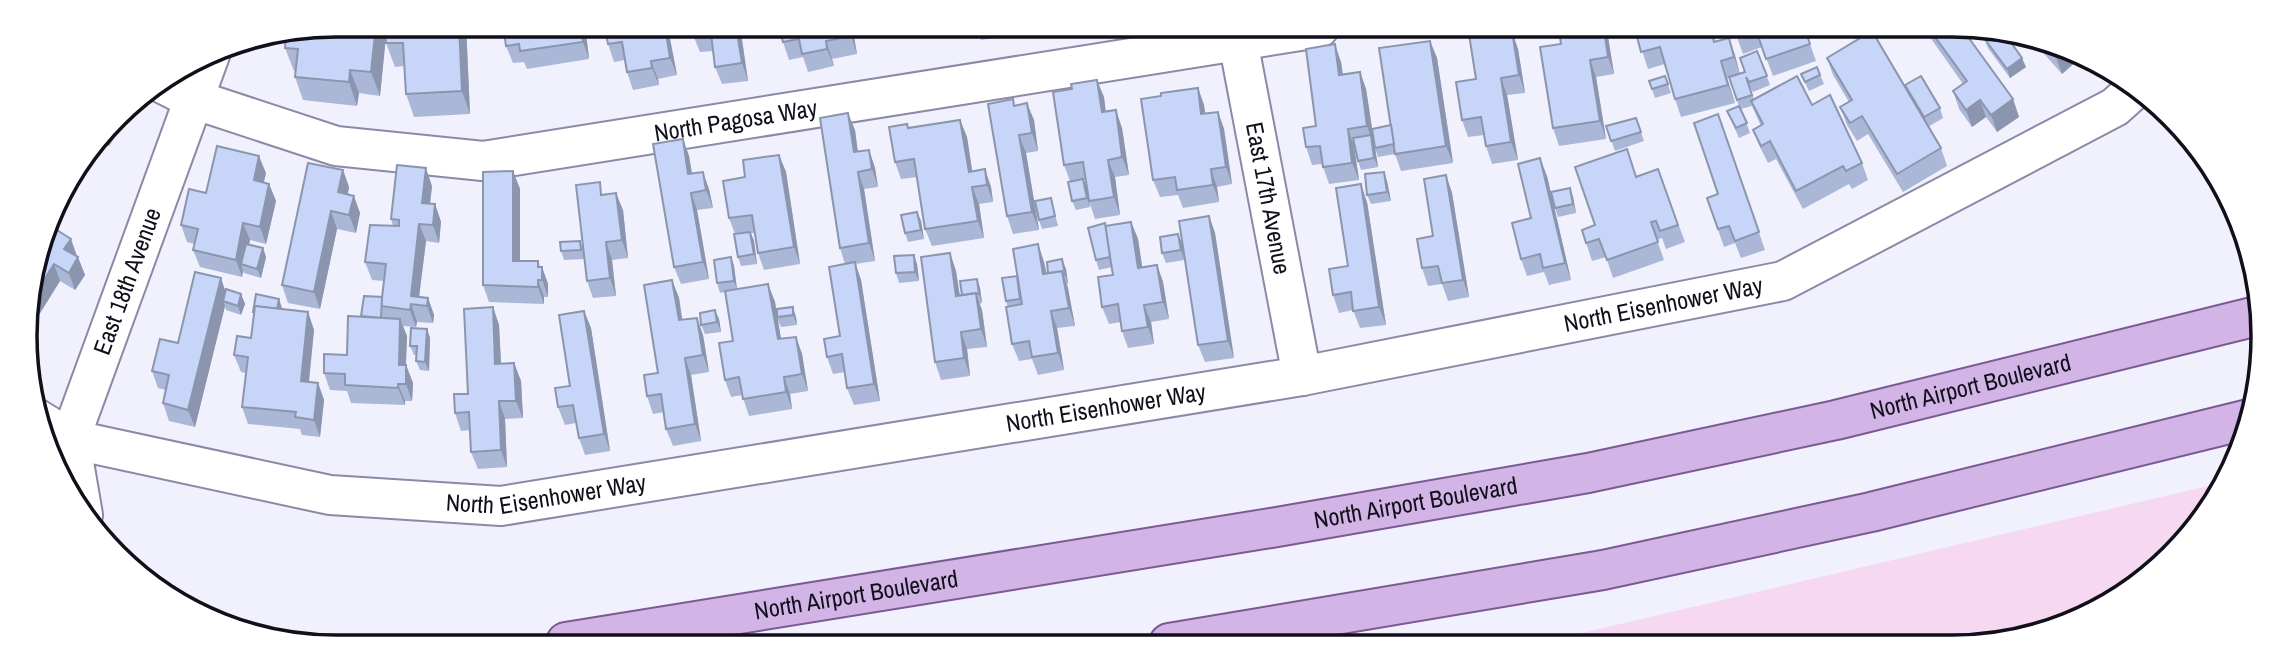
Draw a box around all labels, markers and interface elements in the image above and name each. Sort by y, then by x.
street label: North Pagosa Way [652,91,820,149]
street label: East 17th Avenue [1239,119,1299,277]
street label: East 18th Avenue [85,203,168,359]
street label: North Eisenhower Way [1561,268,1765,339]
street label: North Airport Boulevard [1866,346,2074,426]
street label: North Eisenhower Way [1003,375,1208,439]
street label: North Eisenhower Way [445,466,648,521]
street label: North Airport Boulevard [1311,469,1520,535]
street label: North Airport Boulevard [752,562,960,626]

